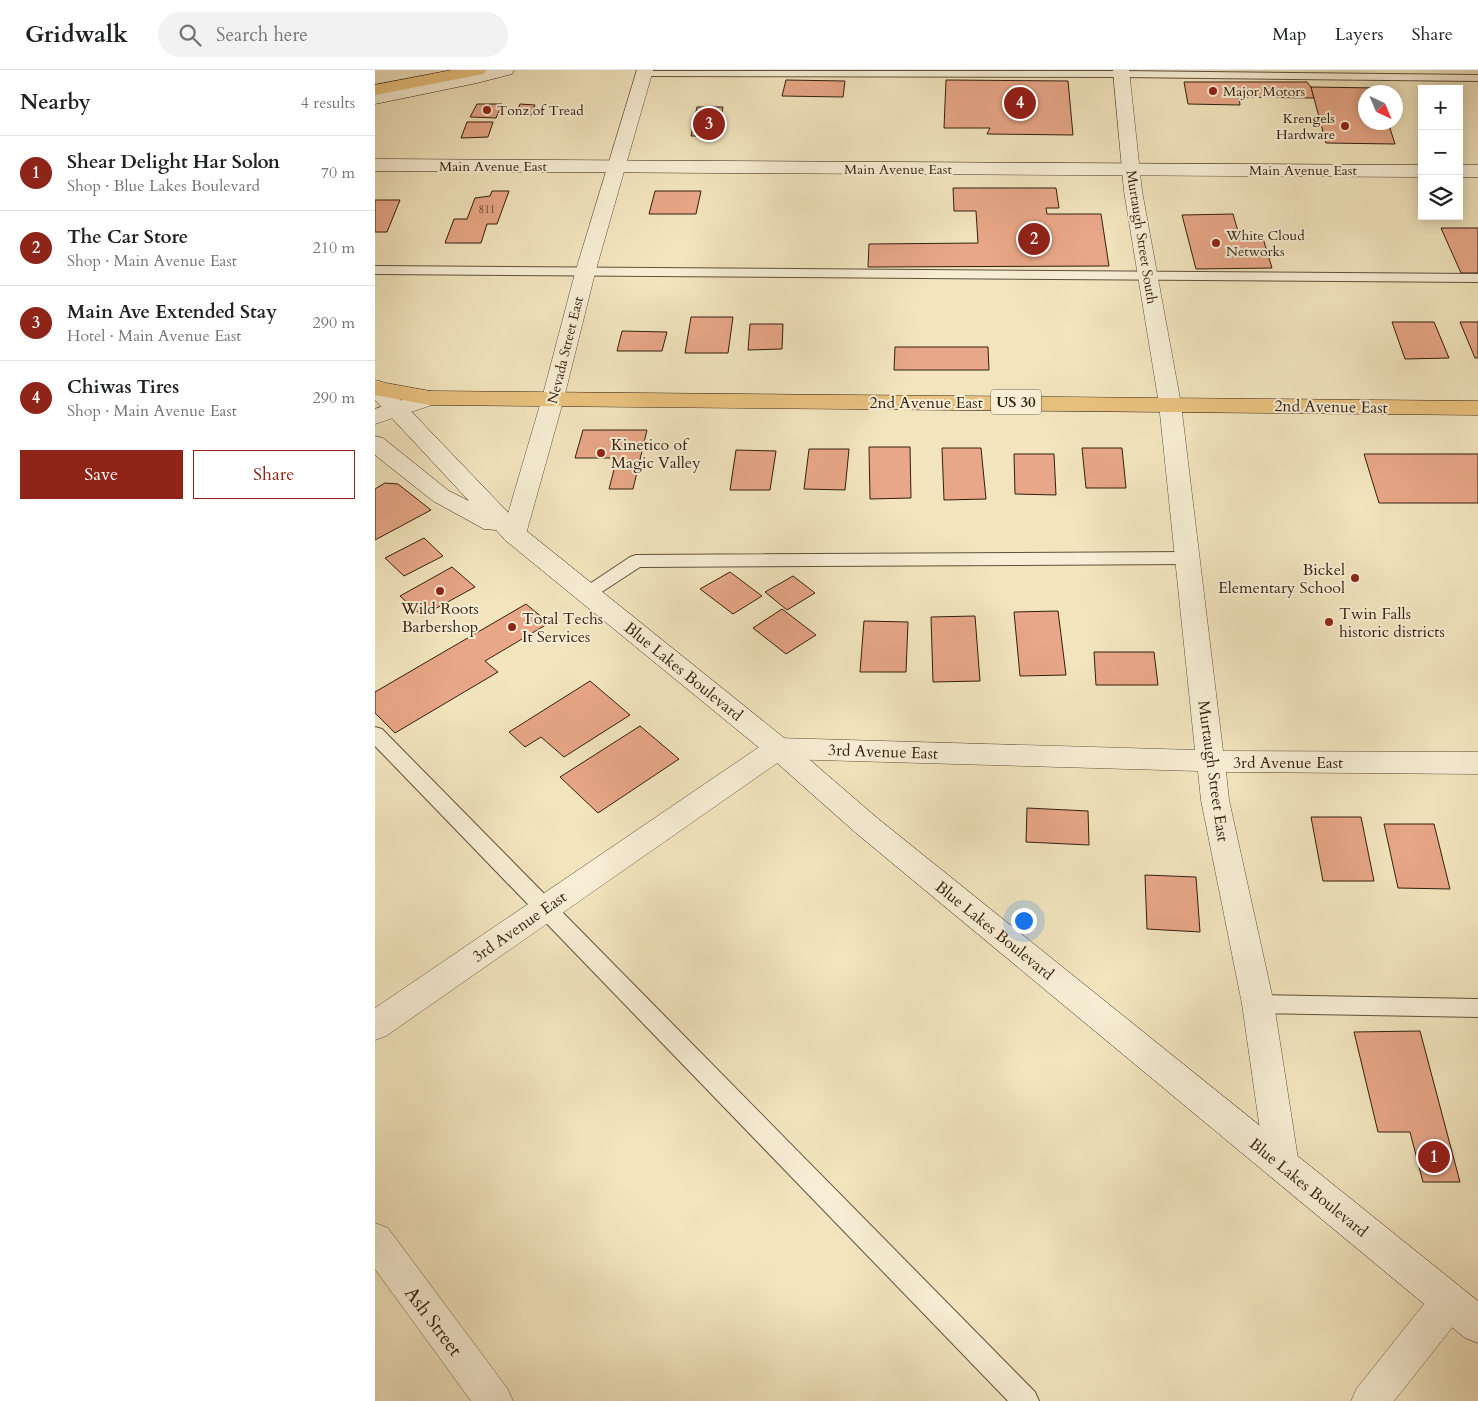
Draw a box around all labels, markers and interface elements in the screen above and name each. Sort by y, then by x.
search box [158,12,508,57]
text: Gridwalk [25,18,128,51]
icon: search [176,21,204,49]
text: Search here [216,22,308,48]
text: Map [1272,22,1307,47]
text: Layers [1335,22,1384,47]
text: Share [1412,22,1453,47]
place label: Major Motors [1223,82,1305,101]
pin: 4 [1004,84,1036,122]
marker: Major Motors [1207,85,1219,97]
north arrow [1358,85,1403,130]
map controls [1418,85,1463,220]
button: + [1418,85,1463,130]
text: Nearby [20,88,91,117]
text: 4 results [301,92,355,114]
place label: Tonz of Tread [497,101,584,120]
marker: Tonz of Tread [481,104,493,116]
pin: 3 [693,105,725,143]
place label: Krengels Hardware [1276,109,1335,144]
marker: Krengels Hardware [1339,120,1351,132]
button: − [1418,130,1463,175]
text: Shear Delight Har Solon [67,149,280,175]
street label: Main Avenue East [439,157,547,176]
street label: Main Avenue East [844,160,952,179]
street label: Main Avenue East [1249,161,1357,180]
text: 1 [32,162,40,184]
text: 70 m [321,162,355,184]
street label: Murtaugh Street South [1122,169,1162,306]
text: Shop · Blue Lakes Boulevard [67,175,260,197]
button: layers [1418,175,1463,220]
house number: 811 [479,202,495,217]
pin: 2 [1018,220,1050,258]
text: The Car Store [67,224,188,250]
place label: White Cloud Networks [1225,226,1305,261]
text: 2 [32,237,40,259]
text: 210 m [313,237,355,259]
marker: White Cloud Networks [1210,237,1222,249]
text: Shop · Main Avenue East [67,250,237,272]
street label: Nevada Street East [543,294,588,406]
text: Main Ave Extended Stay [67,299,277,325]
text: 3 [32,312,40,334]
text: 290 m [313,312,355,334]
text: Hotel · Main Avenue East [67,325,241,347]
text: Chiwas Tires [67,374,179,400]
text: 4 [32,387,40,409]
text: 290 m [313,387,355,409]
road number: US 30 [991,390,1041,414]
street label: 2nd Avenue East [869,392,983,414]
street label: 2nd Avenue East [1274,395,1388,419]
text: Shop · Main Avenue East [67,400,237,422]
place label: Kinetico of Magic Valley [611,434,701,474]
marker: Kinetico of Magic Valley [595,447,607,459]
button: Save [20,450,183,499]
button: Share [193,450,355,499]
place label: Bickel Elementary School [1218,559,1345,599]
marker: Bickel Elementary School [1349,572,1361,584]
marker: Wild Roots Barbershop [434,585,446,597]
place label: Wild Roots Barbershop [400,598,479,638]
place label: Twin Falls historic districts [1339,603,1445,643]
place label: Total Techs It Services [522,608,603,648]
marker: Twin Falls historic districts [1323,616,1335,628]
street label: Blue Lakes Boulevard [620,617,748,727]
marker: Total Techs It Services [506,621,518,633]
street label: Murtaugh Street East [1192,699,1234,843]
street label: 3rd Avenue East [828,739,938,765]
street label: 3rd Avenue East [1233,752,1343,774]
street label: Blue Lakes Boulevard [931,876,1059,986]
street label: 3rd Avenue East [468,886,571,967]
your location [1011,908,1037,934]
street label: Blue Lakes Boulevard [1245,1133,1373,1243]
pin: 1 [1418,1138,1450,1176]
street label: Ash Street [398,1281,468,1362]

